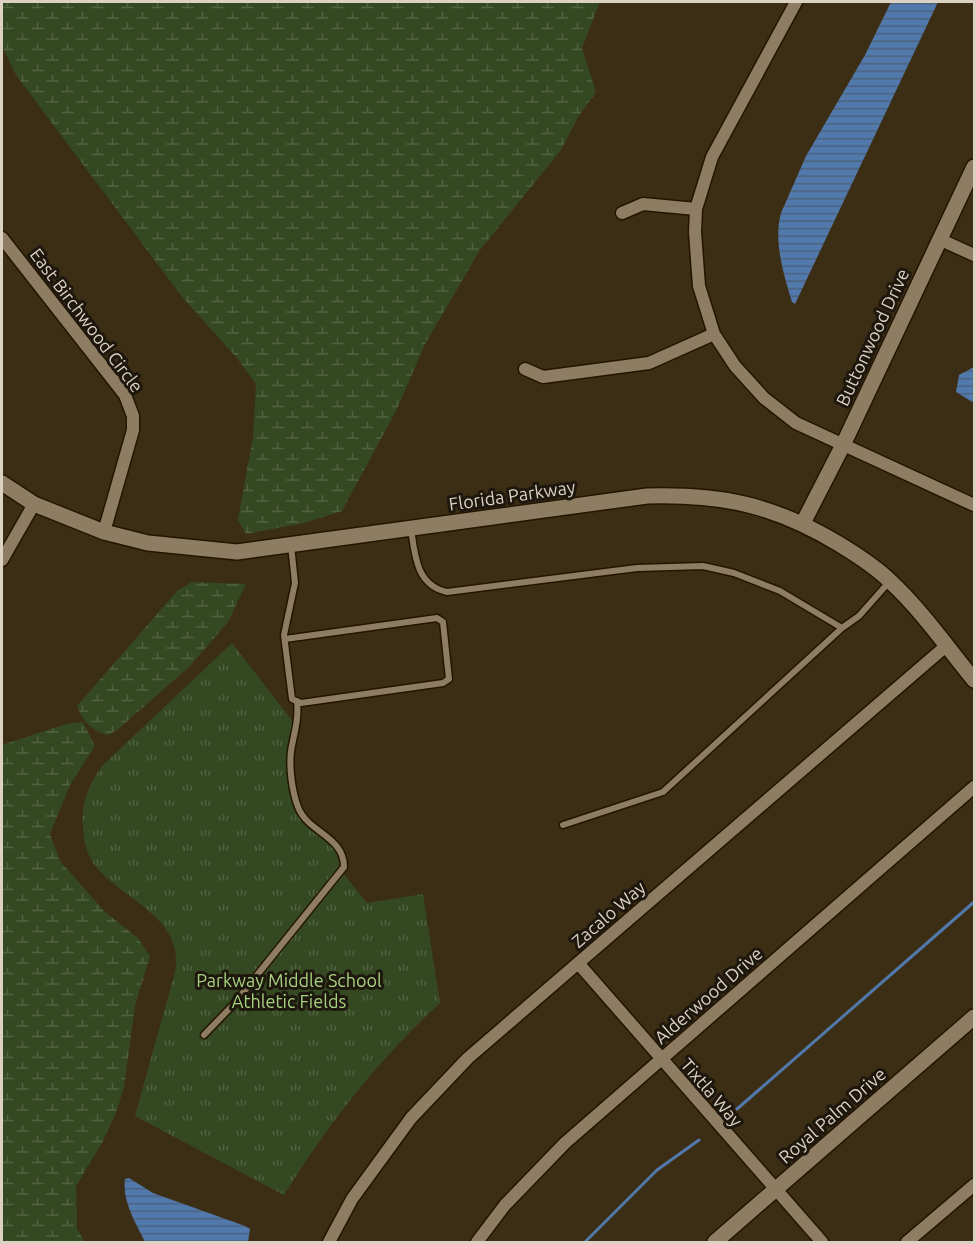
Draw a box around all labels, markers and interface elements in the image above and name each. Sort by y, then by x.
street label: East Birchwood Circle [27,244,147,396]
street label: Buttonwood Drive [831,265,913,409]
street label: Florida Parkway [447,476,577,514]
street label: Zacalo Way [567,877,649,951]
street label: Alderwood Drive [650,943,766,1047]
park label: Parkway Middle School Athletic Fields [196,970,382,1011]
street label: Tixtla Way [677,1054,747,1130]
street label: Royal Palm Drive [774,1063,890,1167]

